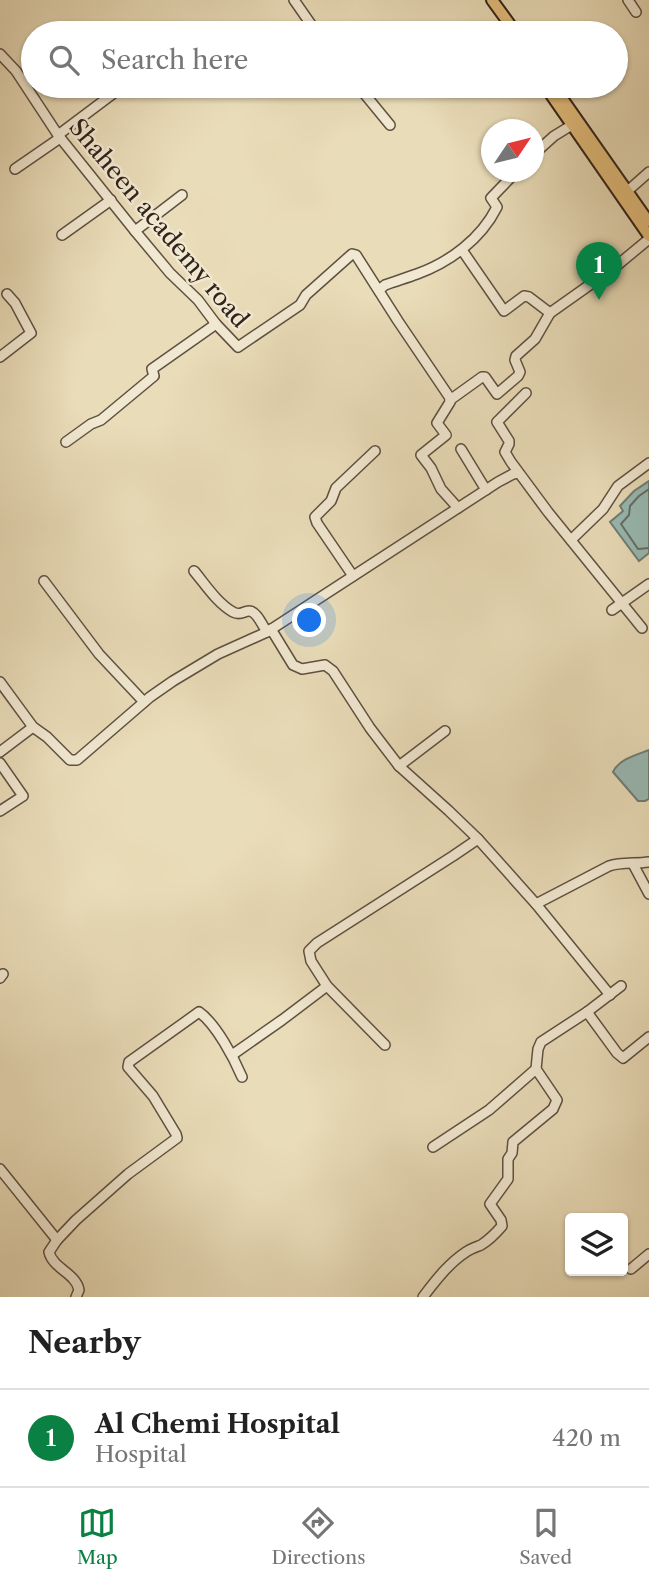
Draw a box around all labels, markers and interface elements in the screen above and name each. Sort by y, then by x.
search box [21,21,628,98]
icon: search [45,41,83,79]
text: Search here [101,44,248,76]
street label: Shaheen academy road [63,113,255,334]
north arrow [481,119,544,182]
pin: 1 [576,242,622,300]
your location [292,603,326,637]
map controls [565,1213,628,1276]
button: layers [565,1213,628,1276]
text: Nearby [28,1324,141,1361]
text: Al Chemi Hospital [95,1408,340,1440]
text: 1 [46,1424,56,1452]
text: 420 m [552,1424,621,1452]
text: Hospital [95,1440,187,1468]
tab: Map [77,1504,118,1569]
tab: Directions [272,1504,365,1569]
tab: Saved [519,1504,572,1569]

